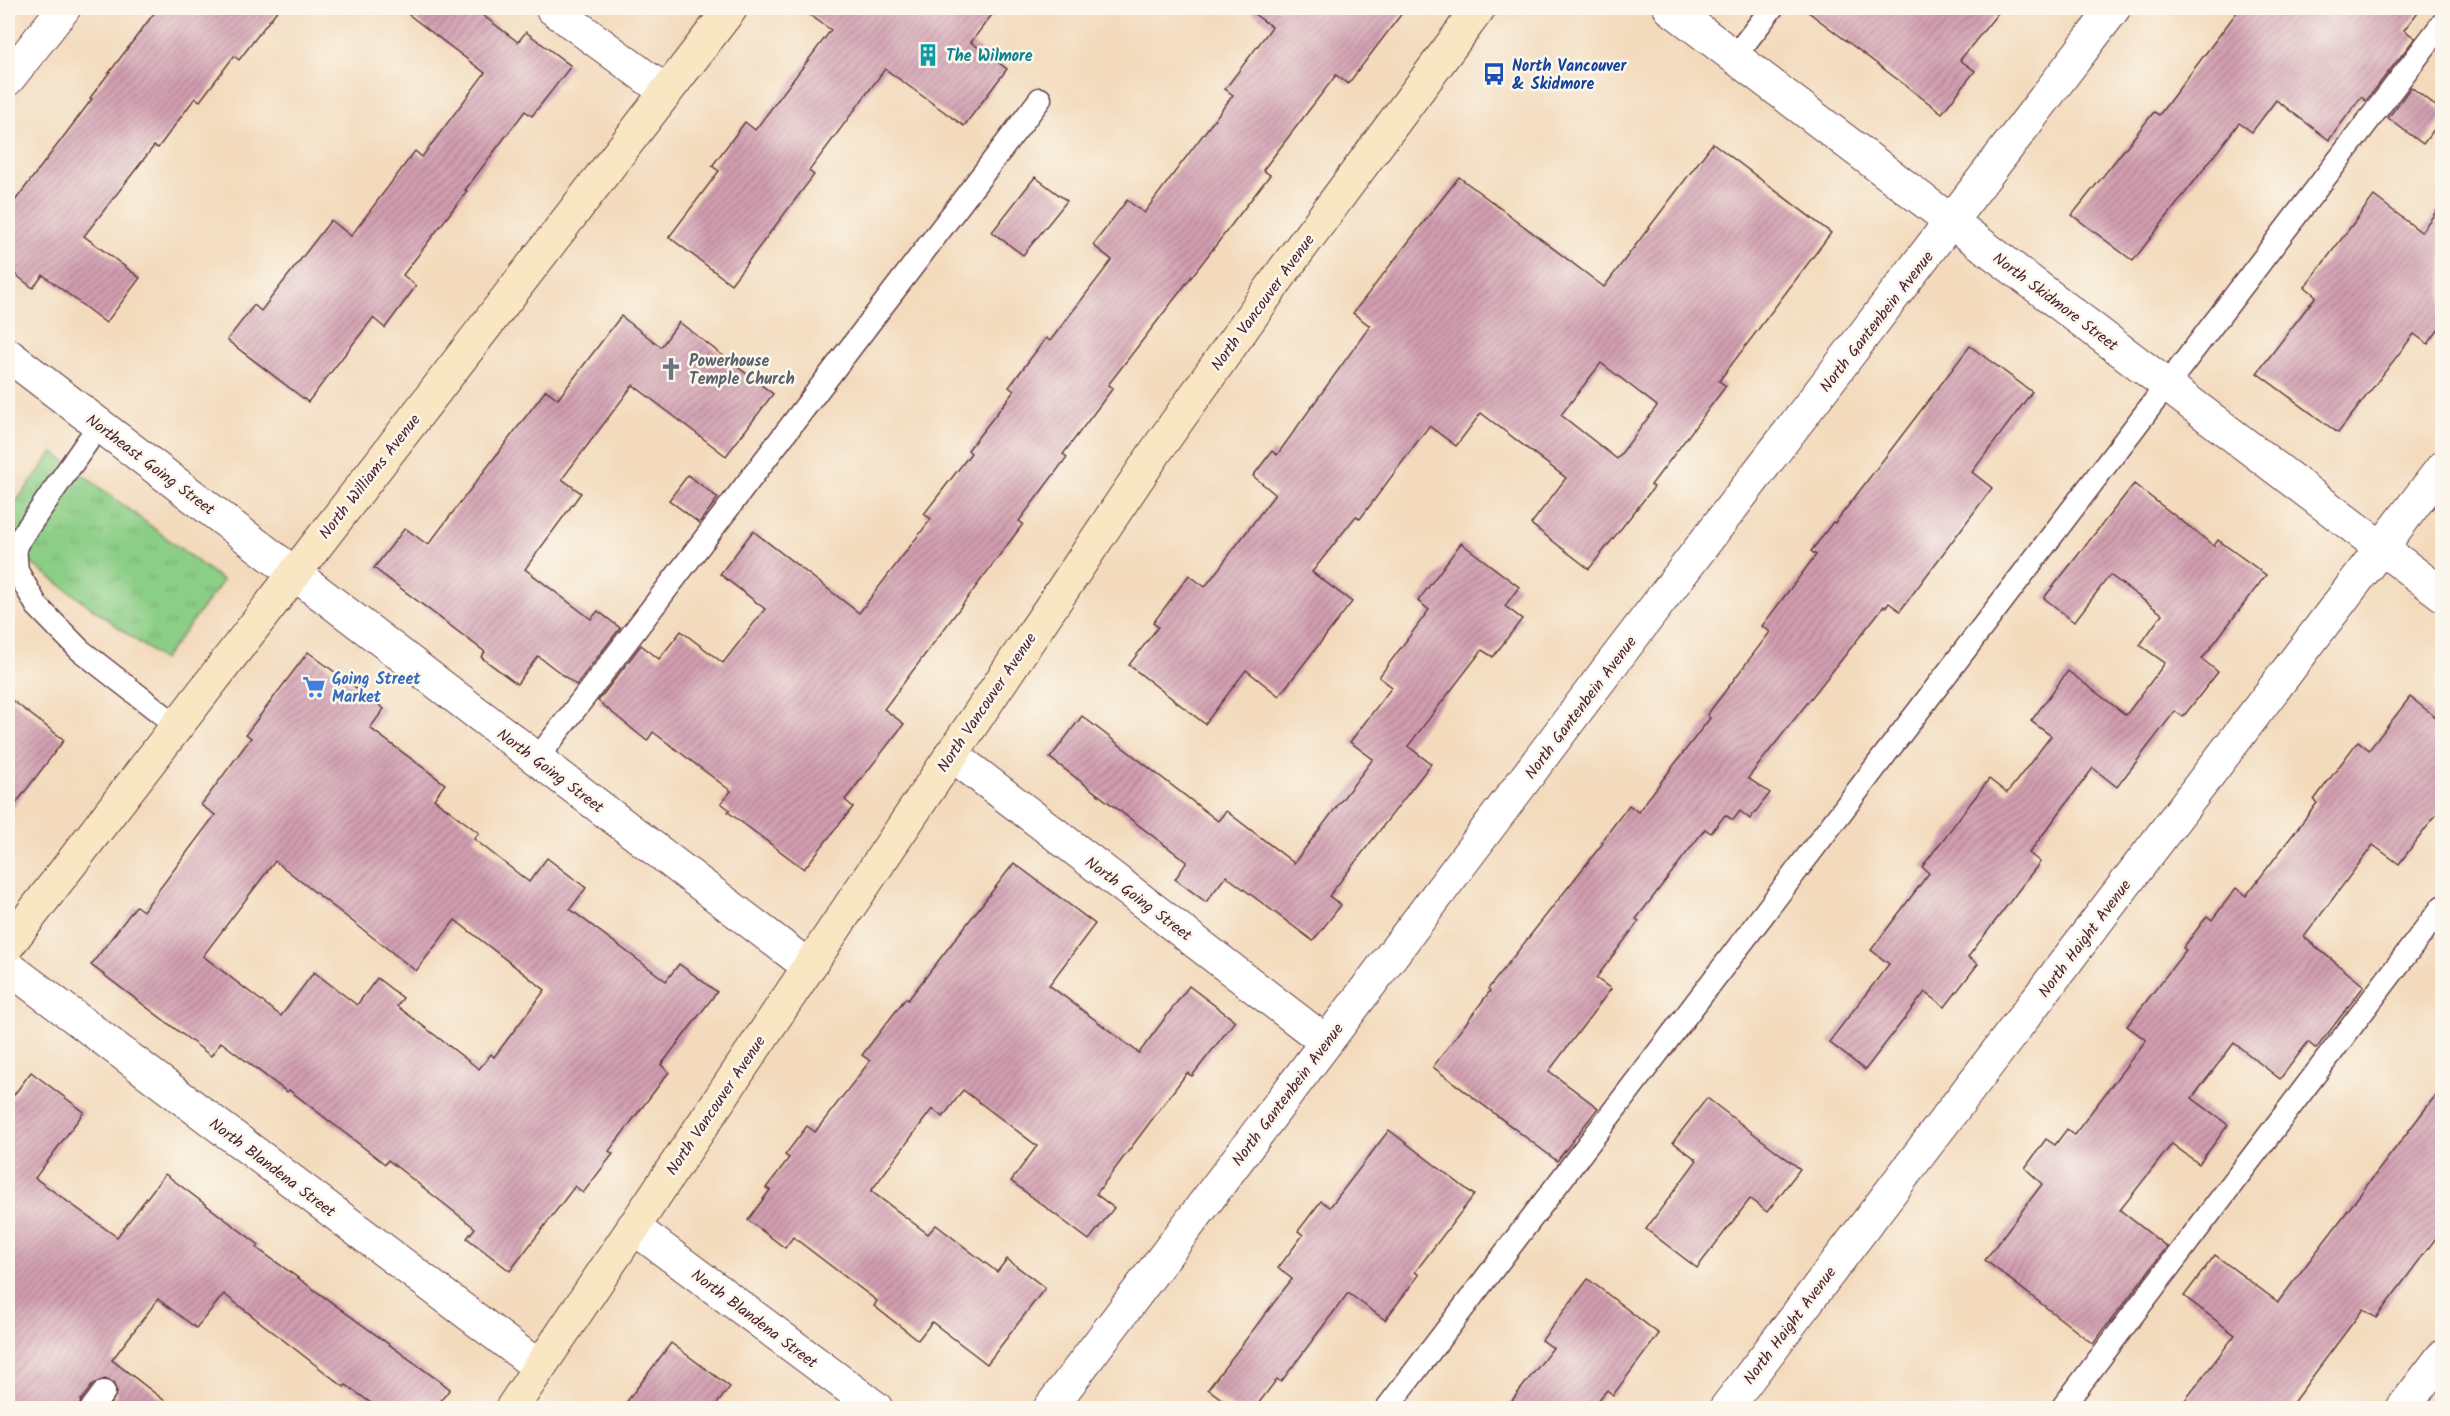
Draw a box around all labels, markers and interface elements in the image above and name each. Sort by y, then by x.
building icon: The Wilmore [915,42,941,68]
place label: The Wilmore [946,44,1033,69]
place label: North Vancouver & Skidmore [1512,54,1628,97]
bus stop icon: North Vancouver & Skidmore [1481,61,1507,87]
street label: North Vancouver Avenue [1205,229,1322,377]
street label: North Gantenbein Avenue [1814,246,1941,398]
street label: North Skidmore Street [1987,247,2124,358]
place label: Powerhouse Temple Church [689,349,795,392]
church icon: Powerhouse Temple Church [658,356,684,382]
street label: Northeast Going Street [80,408,221,523]
street label: North Williams Avenue [313,409,427,545]
street label: North Vancouver Avenue [931,628,1043,778]
street label: North Gantenbein Avenue [1519,631,1643,785]
place label: Going Street Market [332,667,421,710]
supermarket icon: Going Street Market [301,674,327,700]
street label: North Going Street [491,723,610,820]
street label: North Going Street [1079,851,1198,948]
street label: North Haight Avenue [2032,874,2138,1003]
street label: North Gantenbein Avenue [1226,1018,1350,1172]
street label: North Vancouver Avenue [660,1031,772,1181]
street label: North Blandena Street [204,1112,341,1225]
street label: North Haight Avenue [1737,1261,1843,1390]
street label: North Blandena Street [686,1263,823,1376]

